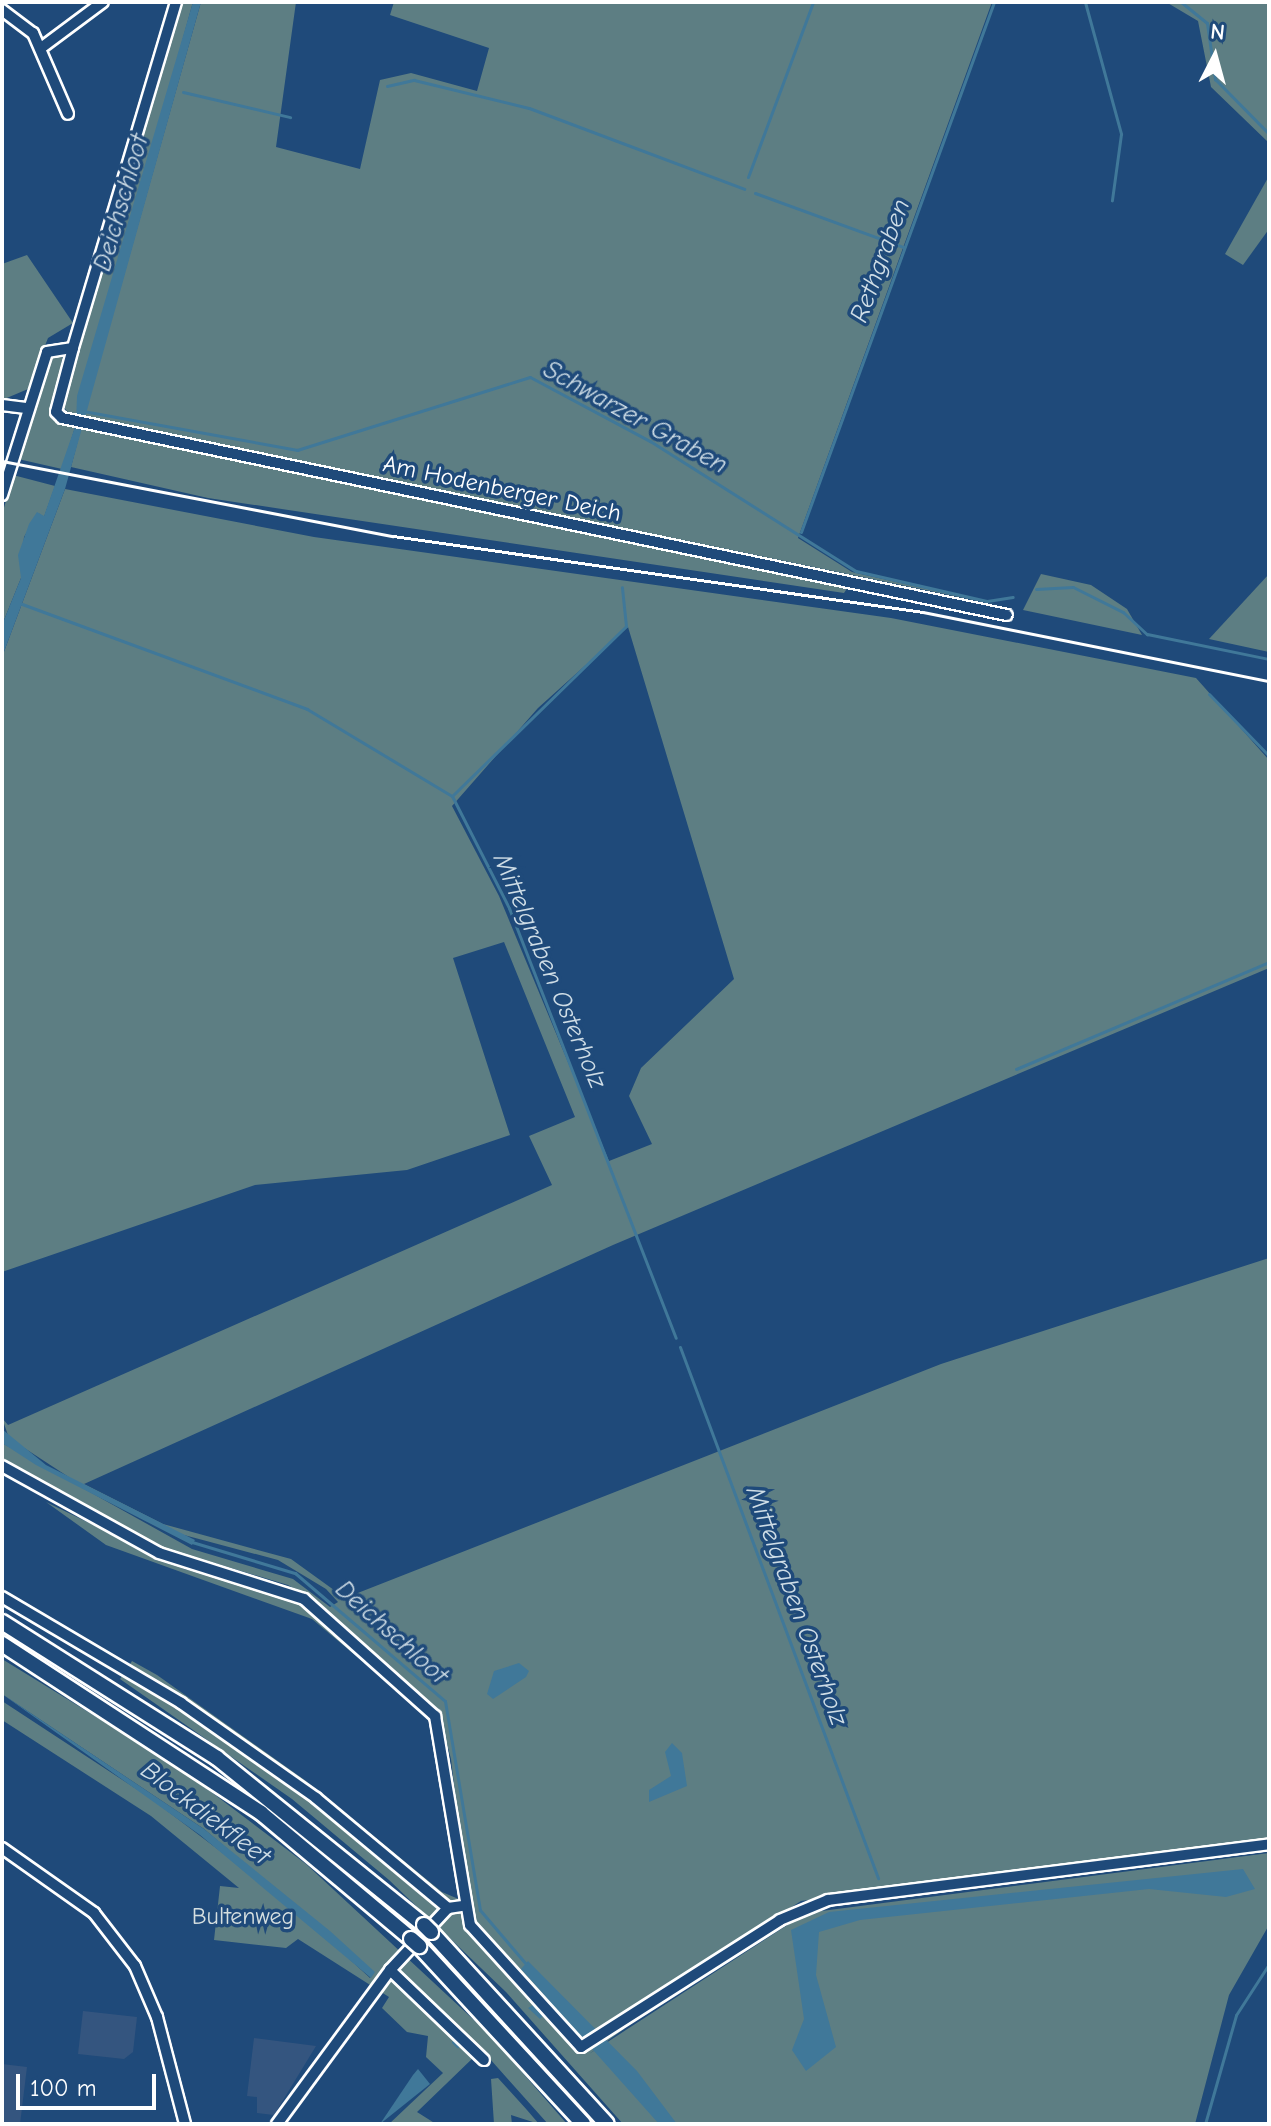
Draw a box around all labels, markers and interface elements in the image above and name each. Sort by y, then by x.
north arrow [1175,16,1255,96]
text: N [1209,18,1226,46]
water label: Deichschloot [88,131,156,275]
water label: Rethgraben [844,195,918,327]
water label: Schwarzer Graben [538,355,732,481]
street label: Am Hodenberger Deich [380,450,624,528]
water label: Mittelgraben Osterholz [485,849,613,1093]
water label: Mittelgraben Osterholz [738,1482,854,1730]
water label: Deichschloot [328,1574,454,1692]
water label: Blockdiekfleet [134,1755,276,1873]
park label: Bultenweg [192,1903,294,1931]
scale bar [20,2058,160,2108]
text: 100 m [30,2074,97,2102]

